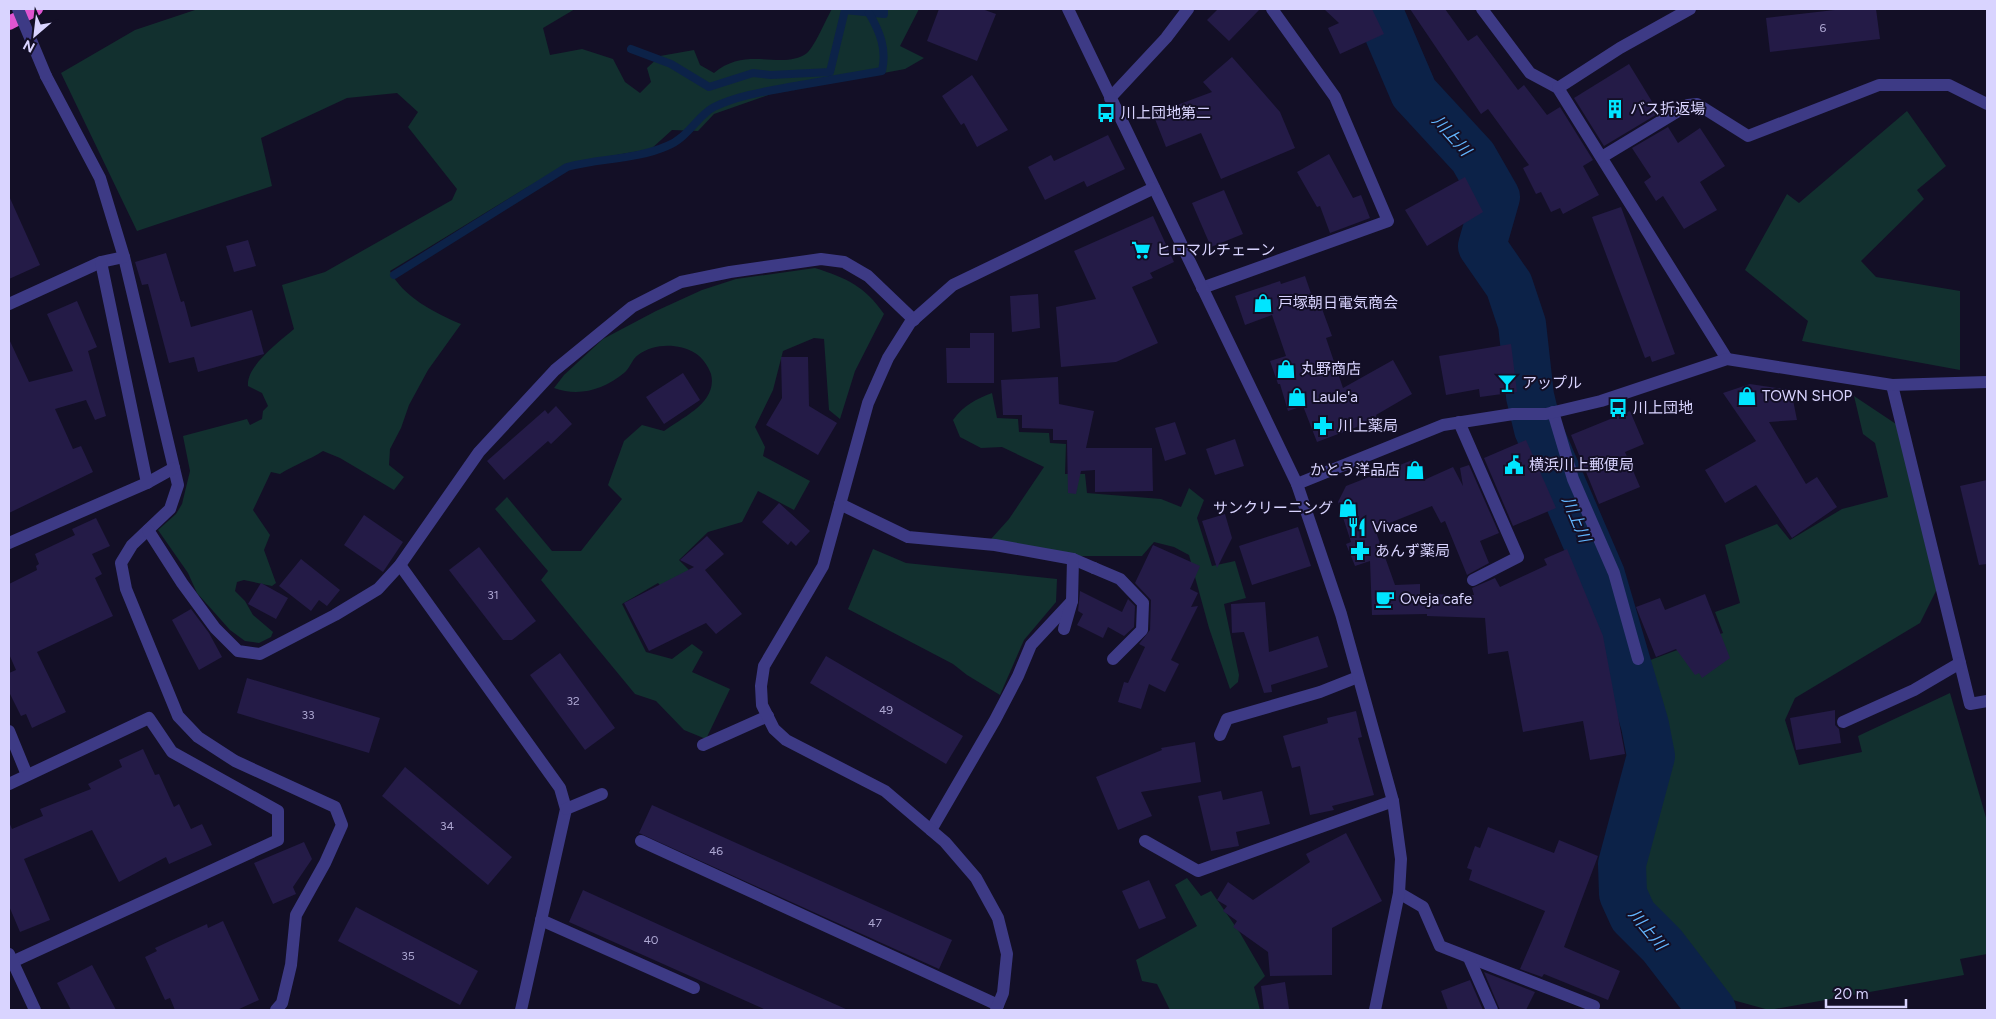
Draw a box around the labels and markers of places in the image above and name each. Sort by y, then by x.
building icon: バス折返場 [1604,98,1626,120]
place label: バス折返場 [1630,100,1705,118]
bus stop icon: 川上団地第二 [1095,102,1117,124]
place label: 川上団地第二 [1121,104,1211,122]
supermarket icon: ヒロマルチェーン [1130,239,1152,261]
place label: ヒロマルチェーン [1156,241,1275,259]
shop icon: 戸塚朝日電気商会 [1252,292,1274,314]
place label: 戸塚朝日電気商会 [1278,294,1398,312]
shop icon: 丸野商店 [1275,358,1297,380]
place label: 丸野商店 [1301,360,1361,378]
bar icon: アップル [1496,372,1518,394]
place label: アップル [1522,374,1582,392]
shop icon: TOWN SHOP [1736,385,1758,407]
shop icon: Laule'a [1286,386,1308,408]
place label: TOWN SHOP [1762,387,1853,405]
place label: Laule'a [1312,388,1358,406]
bus stop icon: 川上団地 [1607,397,1629,419]
place label: 川上団地 [1633,399,1693,417]
pharmacy icon: 川上薬局 [1312,415,1334,437]
place label: 川上薬局 [1338,417,1398,435]
public building icon: 横浜川上郵便局 [1503,454,1525,476]
place label: 横浜川上郵便局 [1529,456,1634,474]
shop icon: かとう洋品店 [1404,459,1426,481]
place label: かとう洋品店 [1310,461,1400,479]
shop icon: サンクリーニング [1337,497,1359,519]
place label: サンクリーニング [1213,499,1333,517]
restaurant icon: Vivace [1346,516,1368,538]
place label: Vivace [1372,518,1417,536]
pharmacy icon: あんず薬局 [1349,540,1371,562]
place label: あんず薬局 [1375,542,1450,560]
cafe icon: Oveja cafe [1374,588,1396,610]
place label: Oveja cafe [1400,590,1472,608]

